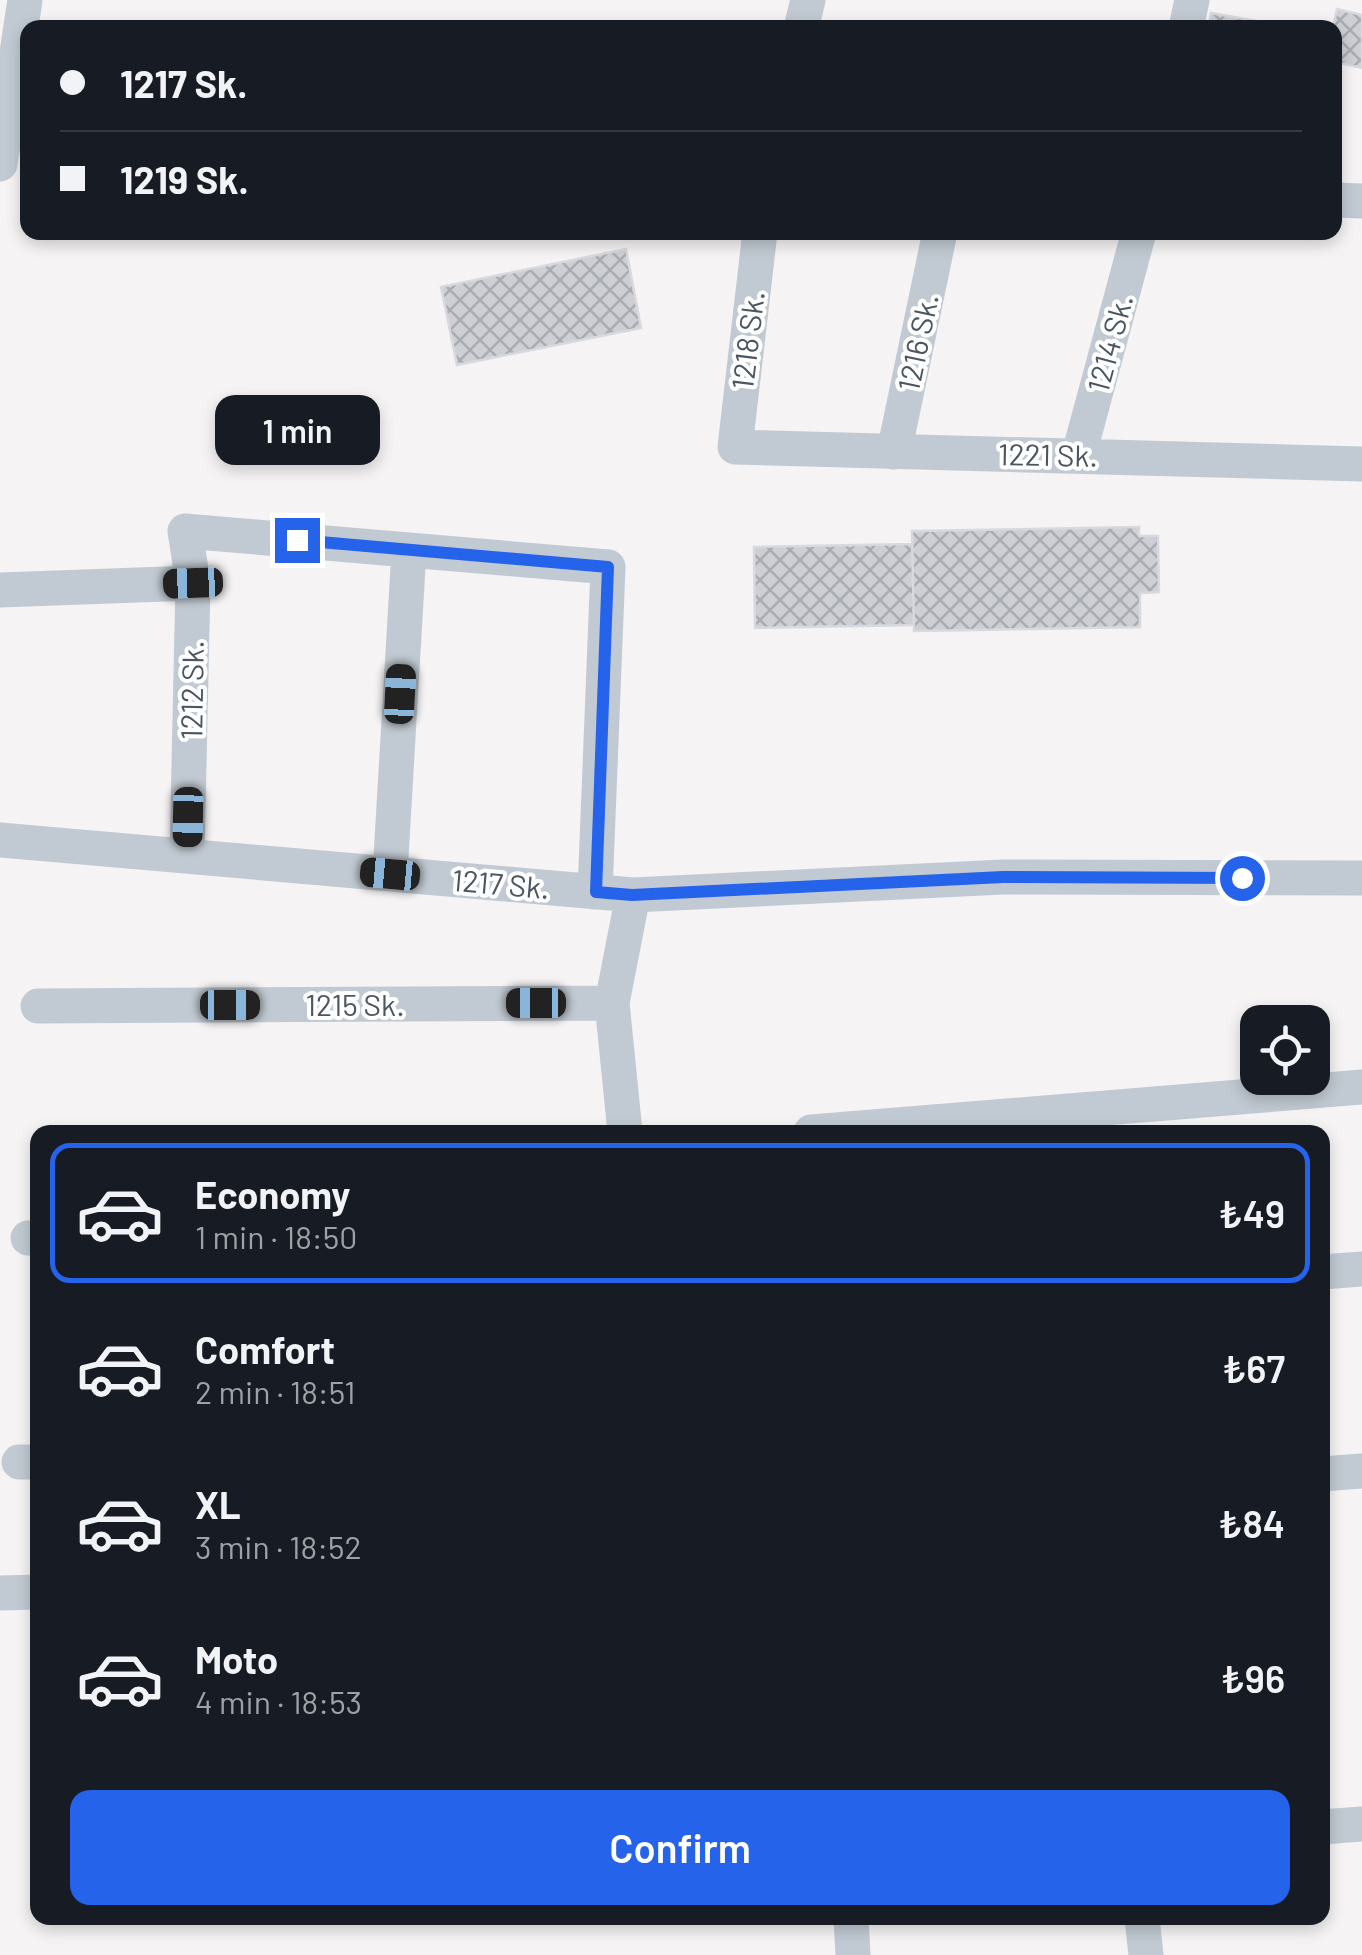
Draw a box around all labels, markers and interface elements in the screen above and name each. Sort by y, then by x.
text: 1217 Sk. [120,60,248,106]
text: 1219 Sk. [120,156,249,202]
street label: 1218 Sk. [723,289,771,391]
street label: 1216 Sk. [889,290,945,394]
street label: 1214 Sk. [1079,290,1139,396]
callout: 1 min [214,395,380,465]
text: 1 min [263,411,332,449]
street label: 1221 Sk. [998,435,1098,473]
route end [275,518,320,563]
car [162,567,224,599]
street label: 1212 Sk. [172,640,210,740]
car [383,663,417,725]
car [172,787,204,847]
car [359,856,421,892]
route start [1220,856,1265,901]
street label: 1217 Sk. [451,861,551,905]
street label: 1215 Sk. [306,986,404,1022]
car [506,988,566,1018]
car [200,990,260,1020]
map controls [1240,1005,1330,1095]
button: locate [1240,1005,1330,1095]
icon: car [75,1168,165,1258]
text: Economy [195,1171,350,1217]
text: ₺49 [1218,1190,1285,1236]
text: 1 min · 18:50 [195,1217,357,1255]
icon: car [75,1323,165,1413]
text: Comfort [195,1326,335,1372]
text: ₺67 [1222,1345,1285,1391]
text: 2 min · 18:51 [195,1372,355,1410]
icon: car [75,1478,165,1568]
text: XL [195,1481,241,1527]
text: ₺84 [1218,1500,1285,1546]
text: 3 min · 18:52 [195,1527,362,1565]
icon: car [75,1633,165,1723]
text: Moto [195,1636,278,1682]
text: ₺96 [1220,1655,1285,1701]
text: 4 min · 18:53 [195,1682,362,1720]
button: Confirm [70,1790,1290,1905]

